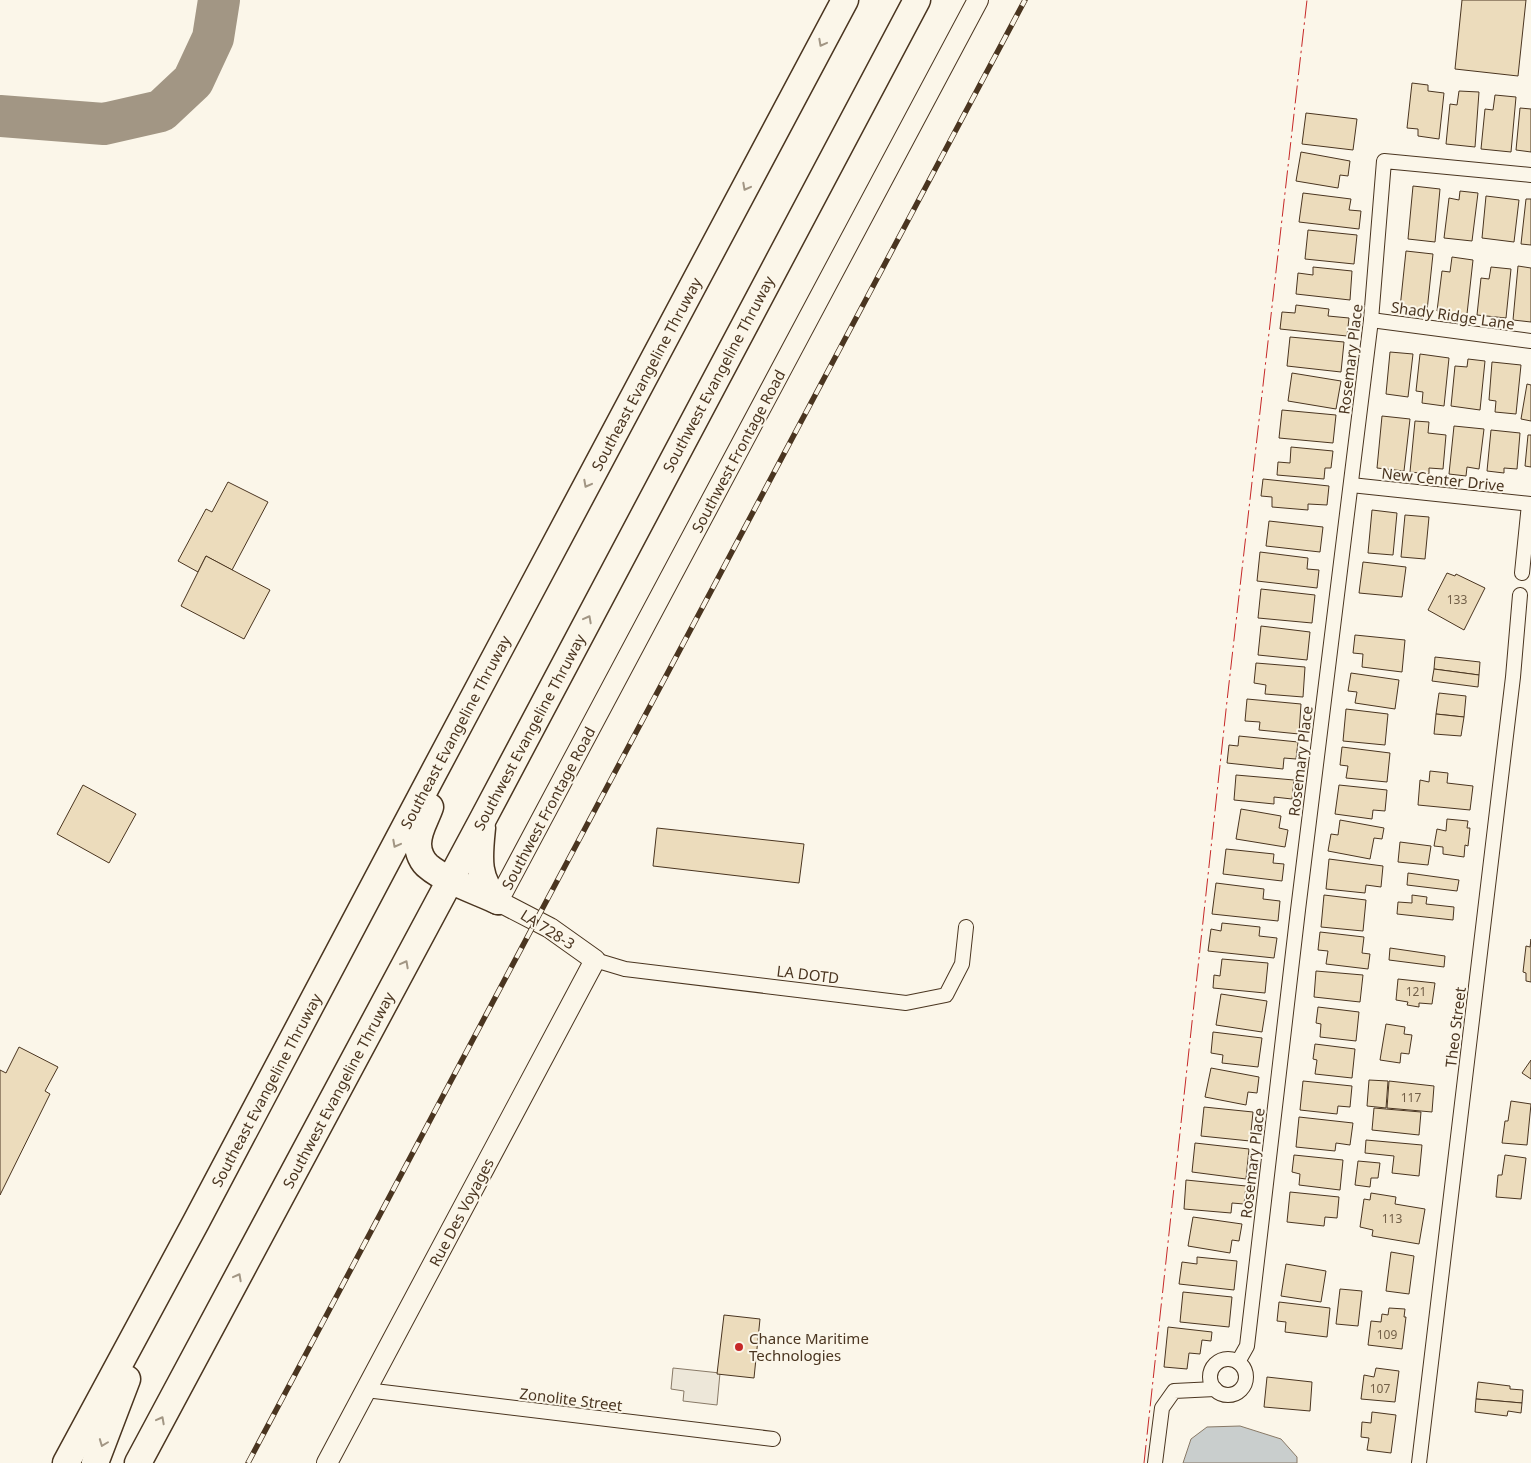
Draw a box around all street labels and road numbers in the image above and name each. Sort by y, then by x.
street label: Southwest Evangeline Thruway [658,272,779,476]
street label: Southeast Evangeline Thruway [586,274,706,474]
street label: Shady Ridge Lane [1390,296,1516,334]
street label: Rosemary Place [1333,303,1367,415]
street label: Southwest Frontage Road [687,366,789,536]
street label: New Center Drive [1381,463,1505,495]
street label: Southwest Evangeline Thruway [469,630,590,834]
street label: Southeast Evangeline Thruway [395,632,515,832]
street label: Rosemary Place [1283,705,1317,817]
street label: Southwest Frontage Road [497,723,599,893]
street label: LA 728-3 [517,904,579,954]
street label: LA DOTD [776,960,840,988]
street label: Theo Street [1440,985,1470,1068]
street label: Southwest Evangeline Thruway [278,988,399,1192]
street label: Southeast Evangeline Thruway [206,990,326,1190]
street label: Rosemary Place [1235,1107,1269,1219]
street label: Rue Des Voyages [424,1154,498,1270]
street label: Zonolite Street [518,1383,624,1415]

